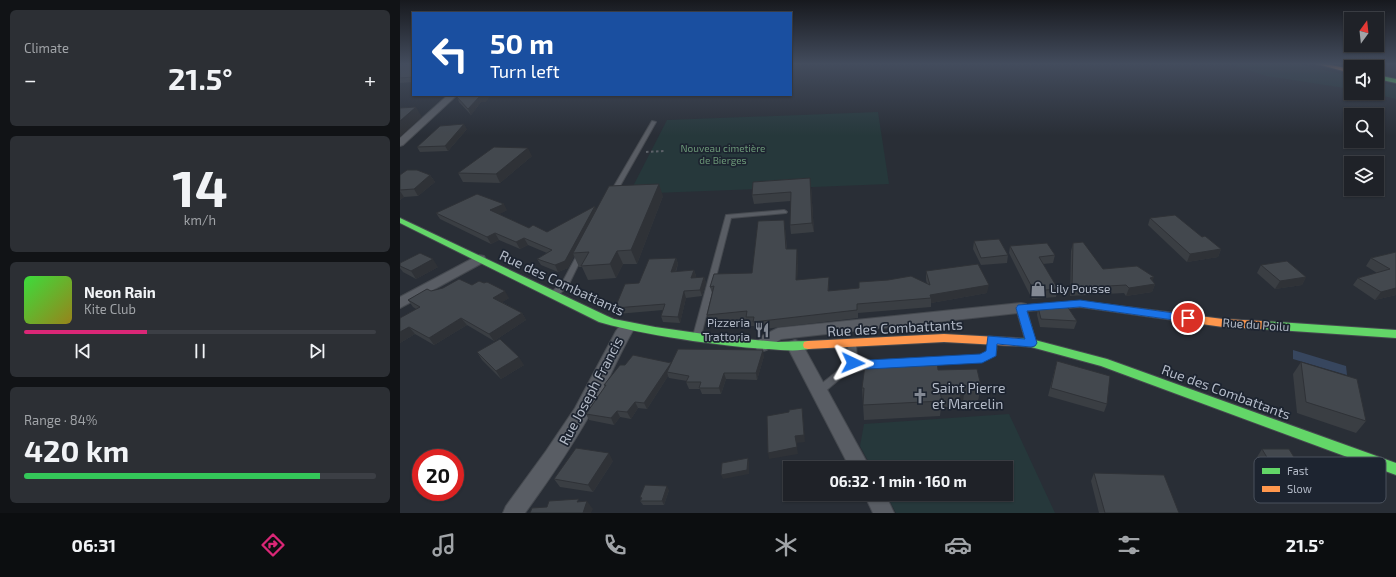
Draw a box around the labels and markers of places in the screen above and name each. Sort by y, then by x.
shop icon: Lily Pousse [1029,280,1047,298]
place label: Lily Pousse [1050,281,1111,295]
pin [1171,301,1205,335]
place label: Pizzeria Trattoria [702,315,750,343]
restaurant icon: Pizzeria Trattoria [753,321,771,339]
place label: Saint Pierre et Marcelin [932,379,1005,412]
church icon: Saint Pierre et Marcelin [911,387,929,405]

